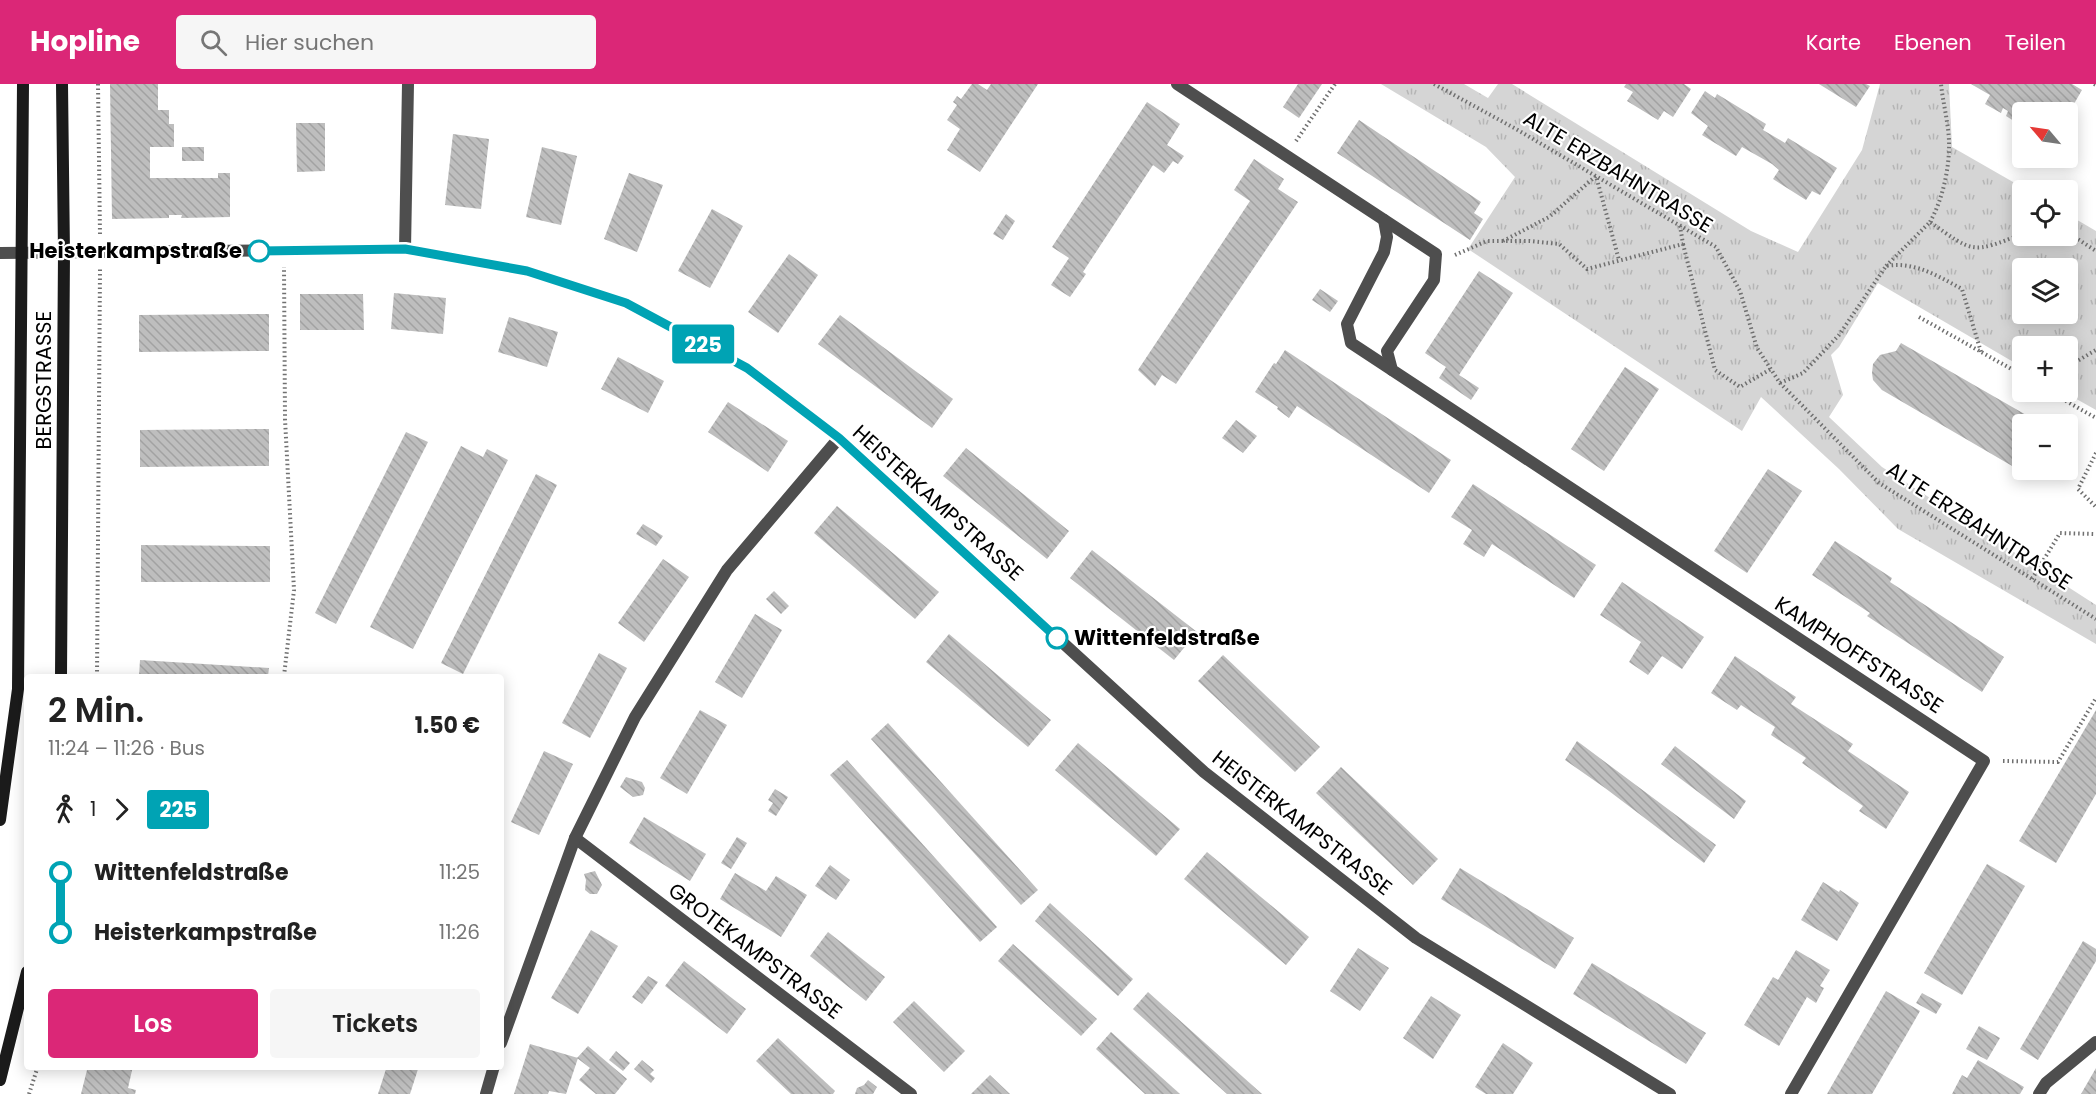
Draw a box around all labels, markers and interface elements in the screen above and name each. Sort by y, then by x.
search box [176,15,596,69]
text: Hopline [30,22,140,61]
icon: search [197,26,230,59]
text: Hier suchen [245,27,374,58]
text: Karte [1806,28,1861,57]
text: Ebenen [1894,28,1972,57]
text: Teilen [2005,28,2066,57]
north arrow [2012,102,2078,168]
map controls [2012,102,2078,480]
street label: ALTE ERZBAHNTRASSE [1518,104,1718,240]
button: locate [2012,180,2078,246]
place label: Heisterkampstraße [29,236,242,265]
marker: Heisterkampstraße [248,240,270,262]
button: layers [2012,258,2078,324]
street label: BERGSTRASSE [29,311,58,449]
line badge: 225 [668,324,738,364]
text: 225 [684,330,722,359]
button: + [2012,336,2078,402]
button: − [2012,414,2078,480]
street label: HEISTERKAMPSTRASSE [847,418,1030,587]
street label: ALTE ERZBAHNTRASSE [1881,455,2078,597]
street label: KAMPHOFFSTRASSE [1770,589,1949,720]
place label: Wittenfeldstraße [1074,623,1260,652]
marker: Wittenfeldstraße [1046,627,1068,649]
text: 2 Min. [48,687,144,734]
text: 1.50 € [415,710,480,741]
text: 11:24 – 11:26 · Bus [48,734,205,762]
street label: HEISTERKAMPSTRASSE [1206,743,1398,902]
icon: walk [48,793,81,826]
icon: forward [105,793,138,826]
text: 1 [90,795,96,823]
text: 225 [159,795,197,824]
text: Wittenfeldstraße [94,857,289,888]
text: 11:25 [439,858,480,886]
street label: GROTEKAMPSTRASSE [662,876,848,1026]
text: Heisterkampstraße [94,917,317,948]
text: 11:26 [439,918,480,946]
button: Los [48,989,258,1058]
button: Tickets [270,989,480,1058]

